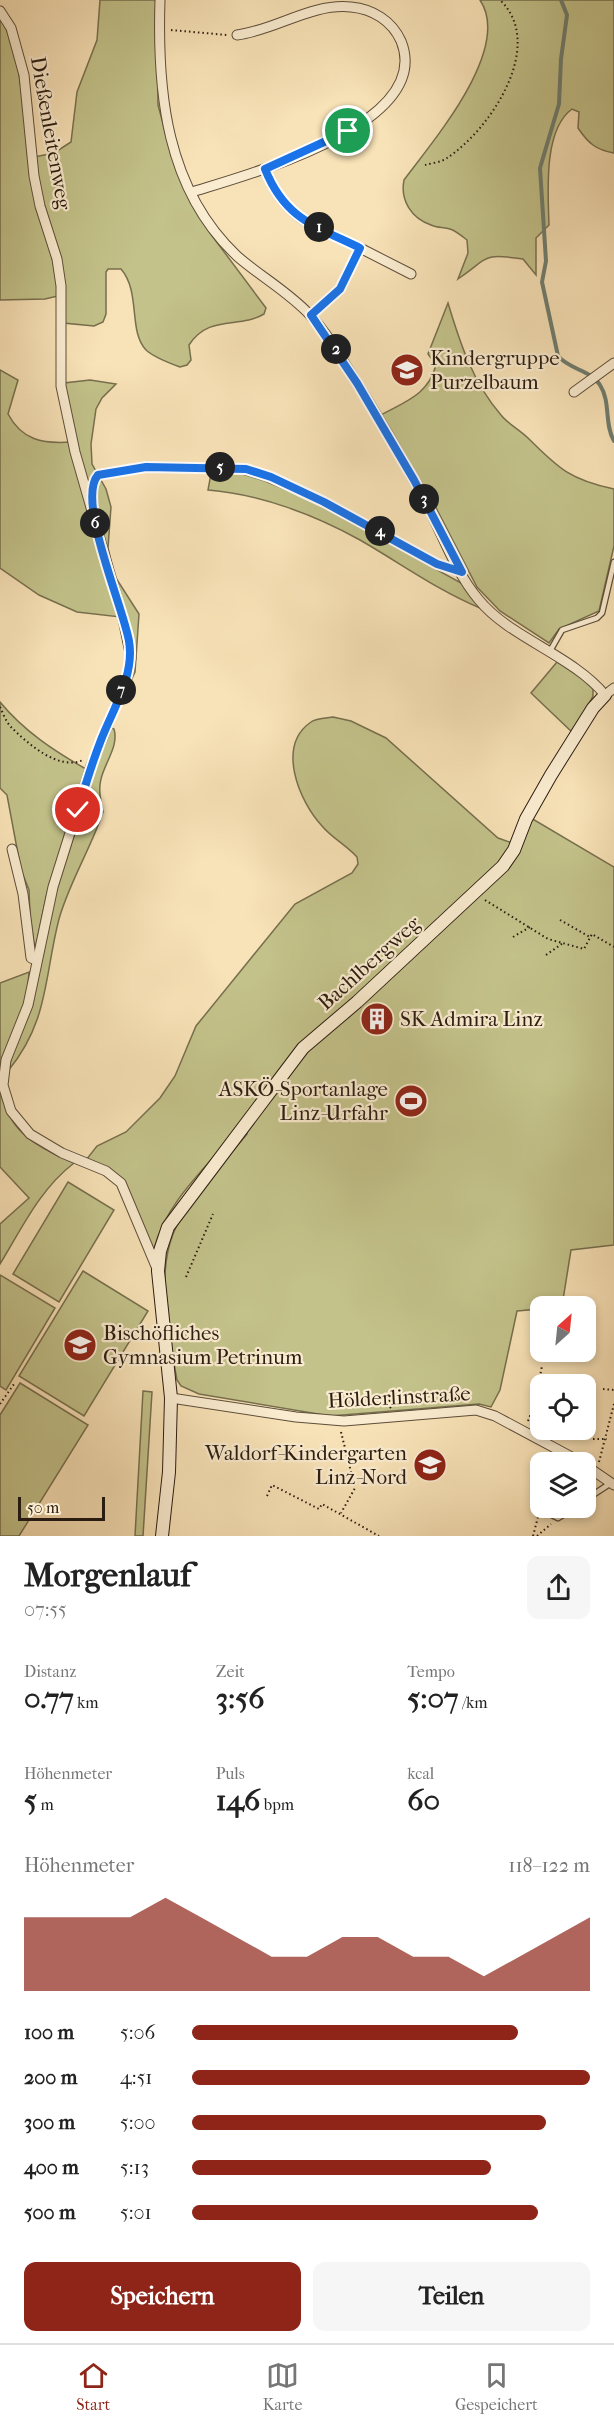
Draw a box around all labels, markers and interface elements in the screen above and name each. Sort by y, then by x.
street label: Dießenleitenweg [26,55,76,212]
pin [322,105,373,156]
icon: arrive [331,114,364,147]
pin: 1 [304,212,334,242]
text: 1 [316,217,322,236]
pin: 2 [321,334,351,364]
text: 2 [332,339,340,358]
place label: Kindergruppe Purzelbaum [430,346,560,394]
school or university icon: Kindergruppe Purzelbaum [389,352,425,388]
pin: 5 [205,452,235,482]
text: 5 [217,457,223,476]
pin: 3 [409,484,439,514]
text: 3 [421,489,427,508]
pin: 6 [80,508,110,538]
text: 6 [91,513,99,532]
pin: 4 [365,516,395,546]
text: 4 [375,521,385,540]
pin: 7 [106,675,136,705]
text: 7 [117,680,125,699]
pin [52,784,103,835]
icon: check [61,793,94,826]
street label: Bachlbergweg [313,910,425,1015]
building icon: SK Admira Linz [359,1001,395,1037]
place label: SK Admira Linz [400,1007,543,1031]
place label: ASKÖ-Sportanlage Linz-Urfahr [218,1077,388,1125]
sports icon: ASKÖ-Sportanlage Linz-Urfahr [393,1083,429,1119]
north arrow [530,1296,596,1362]
map controls [530,1296,596,1518]
place label: Bischöfliches Gymnasium Petrinum [103,1321,303,1369]
school or university icon: Bischöfliches Gymnasium Petrinum [62,1327,98,1363]
button: locate [530,1374,596,1440]
street label: Hölderlinstraße [327,1381,471,1413]
place label: Waldorf-Kindergarten Linz-Nord [204,1441,408,1489]
school or university icon: Waldorf-Kindergarten Linz-Nord [412,1447,448,1483]
button: layers [530,1452,596,1518]
scale bar [18,1494,105,1522]
text: 50 m [27,1498,59,1517]
text: Morgenlauf [24,1556,191,1595]
button: share [527,1556,590,1619]
text: 07:55 [24,1598,67,1621]
text: Distanz [24,1662,76,1681]
text: Zeit [216,1662,245,1681]
text: Tempo [407,1662,455,1681]
text: 0.77 [24,1681,74,1716]
text: 3:56 [216,1681,264,1716]
text: 5:07 [407,1681,459,1716]
text: km [74,1693,99,1712]
text: /km [459,1693,487,1712]
text: Höhenmeter [24,1764,112,1783]
text: Puls [216,1764,245,1783]
text: kcal [407,1764,434,1783]
text: 5 [24,1783,37,1818]
text: 146 [216,1783,260,1818]
text: 60 [407,1783,440,1818]
text: m [37,1795,54,1814]
text: bpm [260,1795,294,1814]
text: Höhenmeter [24,1854,134,1877]
text: 118–122 m [508,1854,590,1877]
text: 100 m [24,2021,74,2044]
text: 5:06 [120,2021,155,2044]
text: 200 m [24,2066,77,2089]
text: 4:51 [120,2066,152,2089]
text: 300 m [24,2111,75,2134]
text: 5:00 [120,2111,156,2134]
text: 400 m [24,2156,79,2179]
text: 5:13 [120,2156,149,2179]
text: 500 m [24,2201,76,2224]
text: 5:01 [120,2201,152,2224]
button: Speichern [24,2262,301,2331]
button: Teilen [313,2262,590,2331]
tab: Start [76,2359,110,2414]
tab: Karte [263,2359,302,2414]
tab: Gespeichert [455,2359,538,2414]

